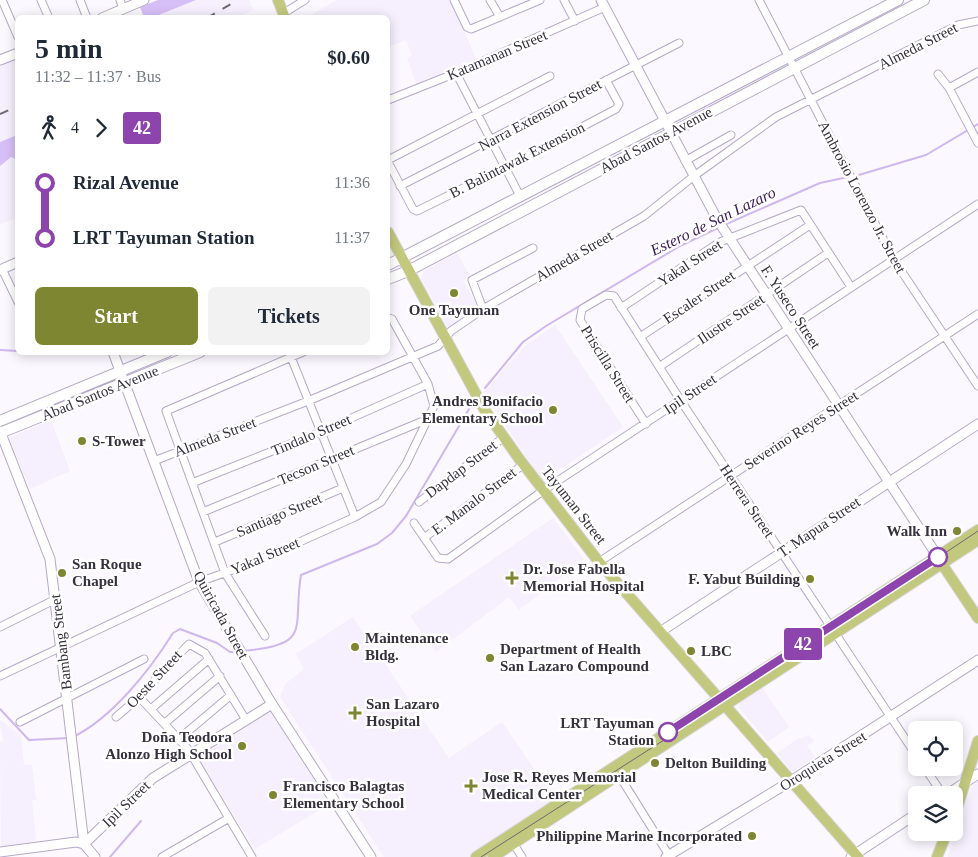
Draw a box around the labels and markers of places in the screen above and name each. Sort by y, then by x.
marker: One Tayuman [448,287,460,299]
place label: One Tayuman [409,302,500,318]
place label: Andres Bonifacio Elementary School [422,393,543,426]
marker: Andres Bonifacio Elementary School [547,404,559,416]
place label: S-Tower [92,433,146,449]
marker: S-Tower [76,435,88,447]
place label: Walk Inn [887,523,948,539]
marker: Walk Inn [951,525,963,537]
unlabelled marker [928,547,948,567]
place label: San Roque Chapel [72,556,142,589]
place label: Dr. Jose Fabella Memorial Hospital [523,561,644,594]
marker: San Roque Chapel [56,567,68,579]
marker: Dr. Jose Fabella Memorial Hospital [505,571,519,585]
place label: F. Yabut Building [688,571,800,587]
marker: F. Yabut Building [804,573,816,585]
place label: Maintenance Bldg. [365,630,449,663]
marker: Maintenance Bldg. [349,641,361,653]
place label: Department of Health San Lazaro Compound [500,641,650,674]
place label: LBC [701,643,732,659]
marker: LBC [685,645,697,657]
marker: Department of Health San Lazaro Compound [484,652,496,664]
place label: San Lazaro Hospital [366,696,439,729]
marker: San Lazaro Hospital [348,706,362,720]
place label: LRT Tayuman Station [560,715,655,748]
marker: LRT Tayuman Station [658,722,678,742]
place label: Doña Teodora Alonzo High School [105,729,232,762]
marker: Doña Teodora Alonzo High School [236,740,248,752]
place label: Delton Building [665,755,767,771]
marker: Delton Building [649,757,661,769]
place label: Jose R. Reyes Memorial Medical Center [482,769,636,802]
place label: Francisco Balagtas Elementary School [283,778,404,811]
marker: Jose R. Reyes Memorial Medical Center [464,779,478,793]
marker: Francisco Balagtas Elementary School [267,789,279,801]
place label: Philippine Marine Incorporated [536,828,743,844]
marker: Philippine Marine Incorporated [746,830,758,842]

